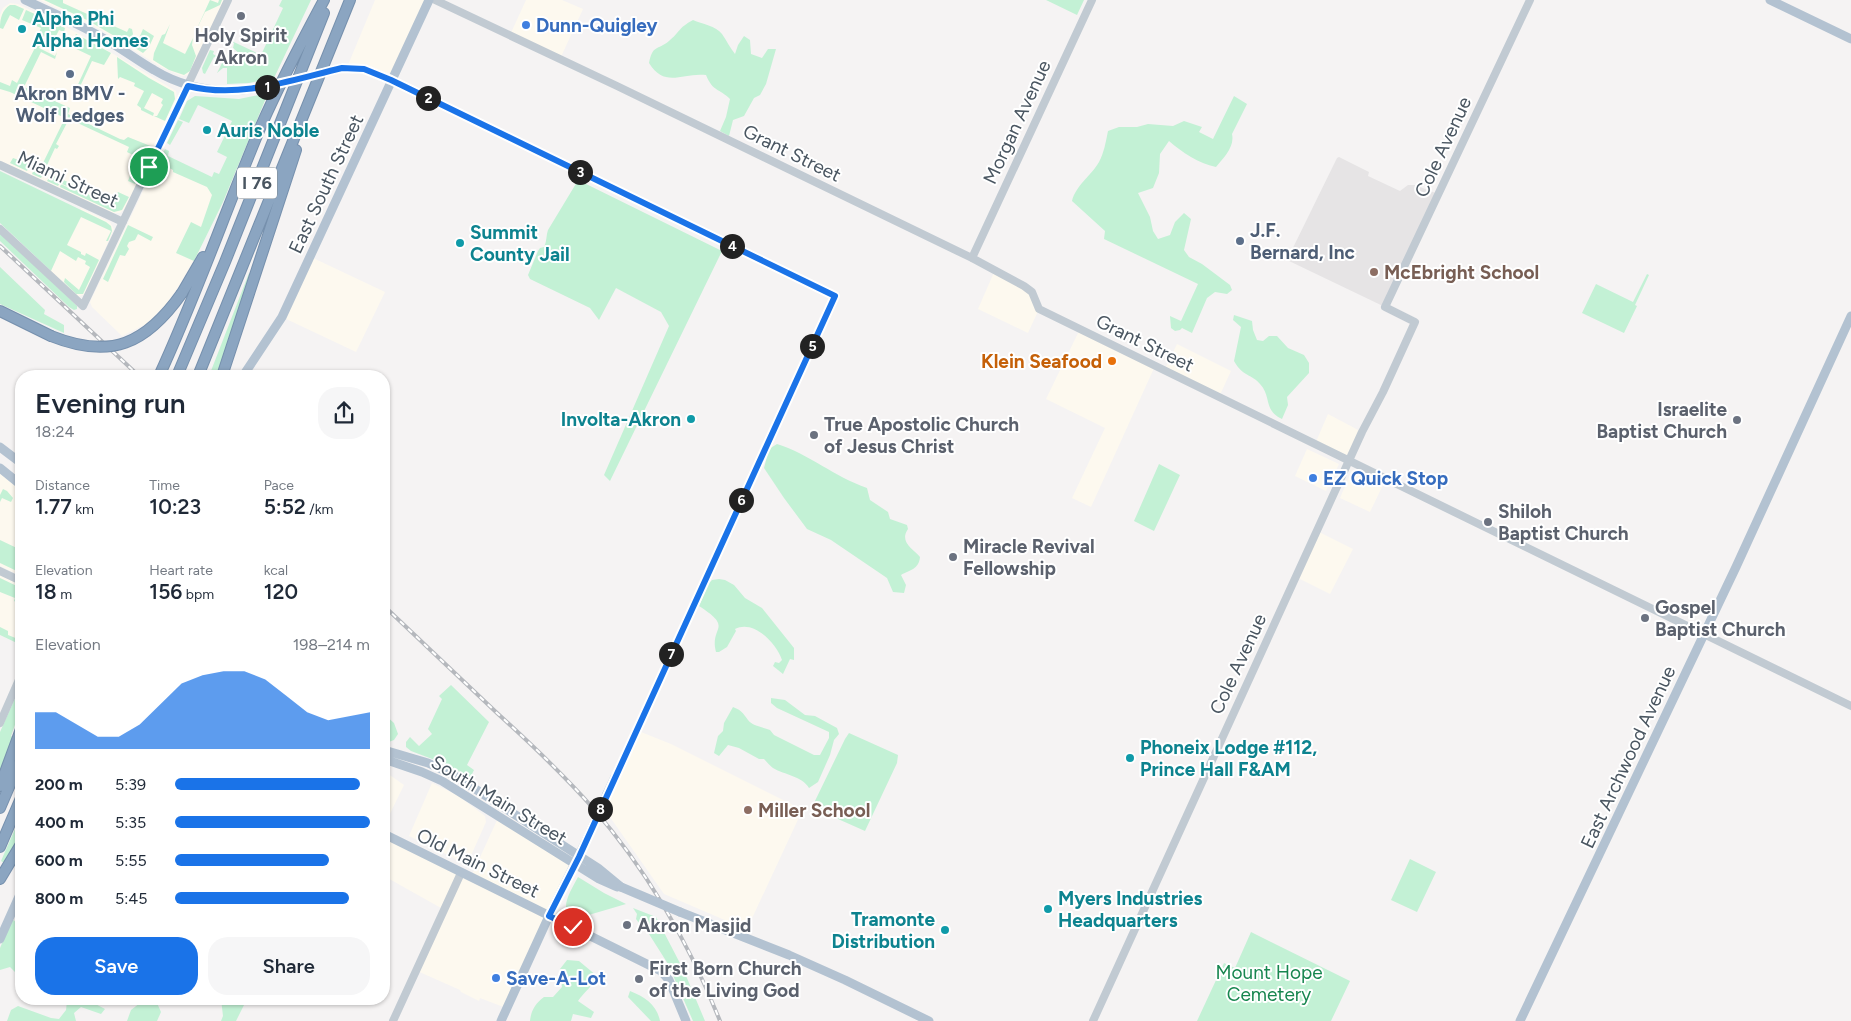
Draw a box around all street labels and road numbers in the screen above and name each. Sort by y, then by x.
street label: Morgan Avenue [978,56,1056,188]
street label: Cole Avenue [1410,93,1476,201]
street label: East South Street [284,111,368,257]
street label: Grant Street [739,119,845,187]
street label: Miami Street [14,146,122,212]
road number: I 76 [237,168,277,198]
street label: Grant Street [1092,309,1198,377]
street label: Cole Avenue [1205,610,1271,718]
street label: East Archwood Avenue [1576,662,1680,852]
street label: South Main Street [427,750,571,850]
street label: Old Main Street [413,823,543,903]

